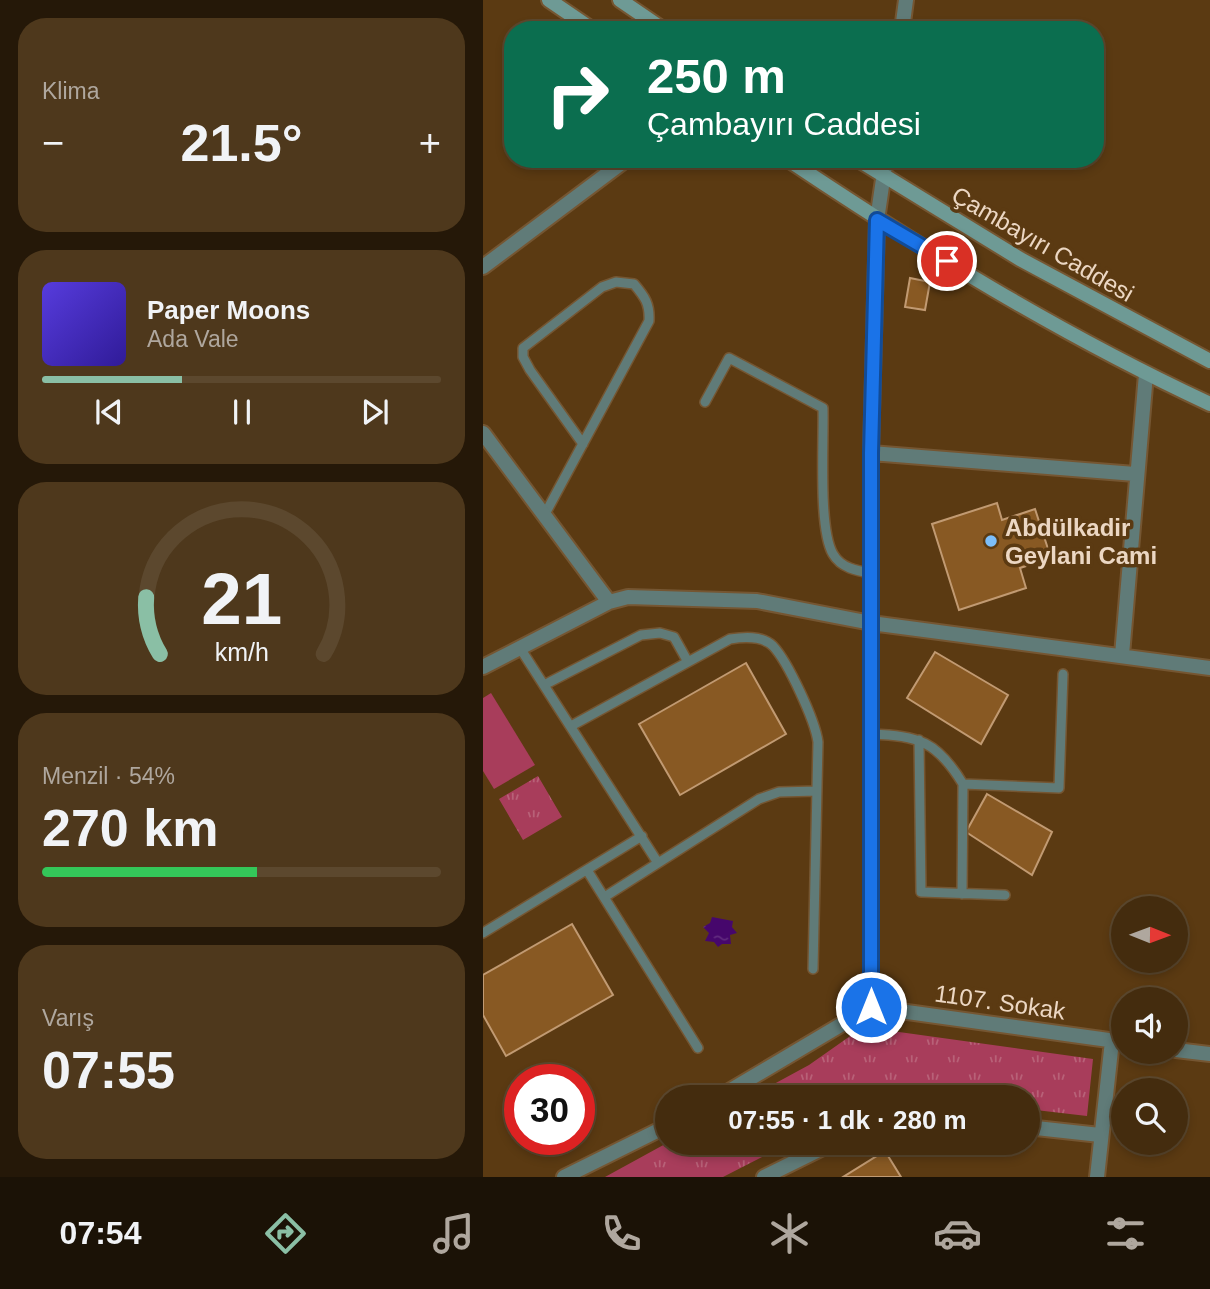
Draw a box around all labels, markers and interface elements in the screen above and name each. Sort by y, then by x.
icon: right [532,49,623,140]
text: 250 m [647,49,786,103]
text: Klima [42,78,100,104]
text: Çambayırı Caddesi [647,106,921,142]
text: 21.5° [180,114,303,172]
text: − [42,122,64,164]
text: + [419,122,441,164]
street label: Çambayırı Caddesi [947,181,1139,307]
pin [917,231,977,291]
icon: arrive [928,242,966,280]
text: Paper Moons [147,295,310,325]
text: Ada Vale [147,326,239,352]
icon: previous [90,393,128,431]
icon: pause [223,393,261,431]
icon: next [356,393,394,431]
place label: Abdülkadir Geylani Cami [1005,514,1157,569]
marker: Abdülkadir Geylani Cami [983,533,999,549]
text: 21 [201,559,282,640]
text: km/h [214,638,269,666]
text: Menzil · 54% [42,763,175,789]
text: 270 km [42,799,218,857]
north arrow [1111,896,1188,973]
map controls [1111,896,1188,1155]
position arrow [834,970,908,1044]
street label: 1107. Sokak [933,979,1068,1025]
button: sound [1111,987,1188,1064]
text: Varış [42,1005,94,1031]
text: 07:55 [42,1041,175,1099]
speed limit sign: 30 [504,1064,595,1155]
button: search [1111,1078,1188,1155]
text: 07:55 · 1 dk · 280 m [728,1105,967,1135]
icon: directions [261,1209,310,1258]
icon: music [429,1209,478,1258]
icon: phone [597,1209,646,1258]
icon: climate [765,1209,814,1258]
icon: car [933,1209,982,1258]
icon: filters [1101,1209,1150,1258]
text: 07:54 [60,1215,141,1251]

